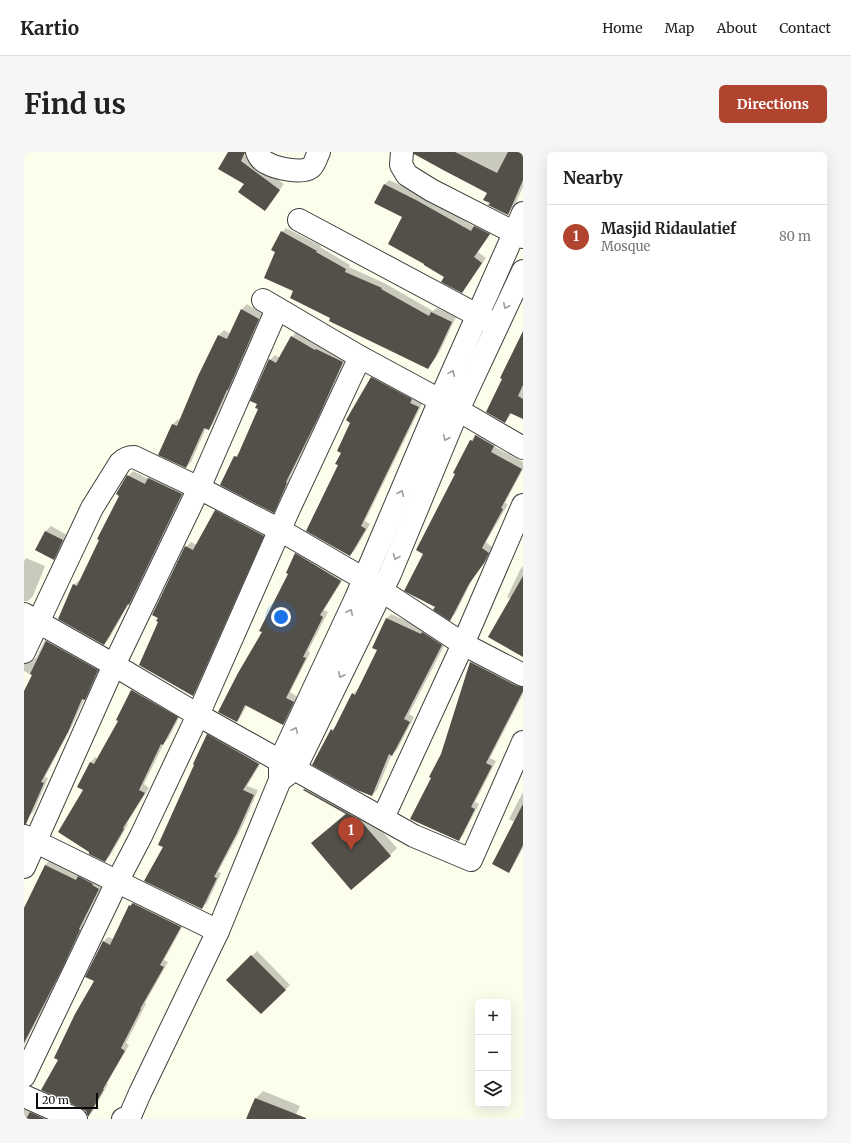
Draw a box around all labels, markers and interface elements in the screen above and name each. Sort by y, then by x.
text: Kartio [20,16,79,40]
text: Home [602,19,643,37]
text: Map [665,19,694,37]
text: About [716,19,757,37]
text: Contact [779,19,831,37]
button: Directions [719,85,827,123]
text: Find us [24,86,126,122]
text: Nearby [563,167,623,189]
text: Masjid Ridaulatief [601,219,736,238]
text: 1 [573,228,579,245]
text: 80 m [779,228,811,245]
text: Mosque [601,238,650,255]
one-way arrow [503,302,511,310]
one-way arrow [447,370,455,377]
one-way arrow [443,434,451,441]
one-way arrow [396,489,404,497]
one-way arrow [393,554,401,561]
your location [271,607,291,627]
one-way arrow [345,609,353,616]
one-way arrow [338,671,346,678]
one-way arrow [290,726,298,734]
pin: 1 [338,817,364,850]
map controls [475,999,511,1107]
button: + [475,999,511,1035]
button: − [475,1035,511,1071]
button: layers [475,1071,511,1107]
scale bar [36,1091,98,1110]
text: 20 m [42,1093,69,1107]

